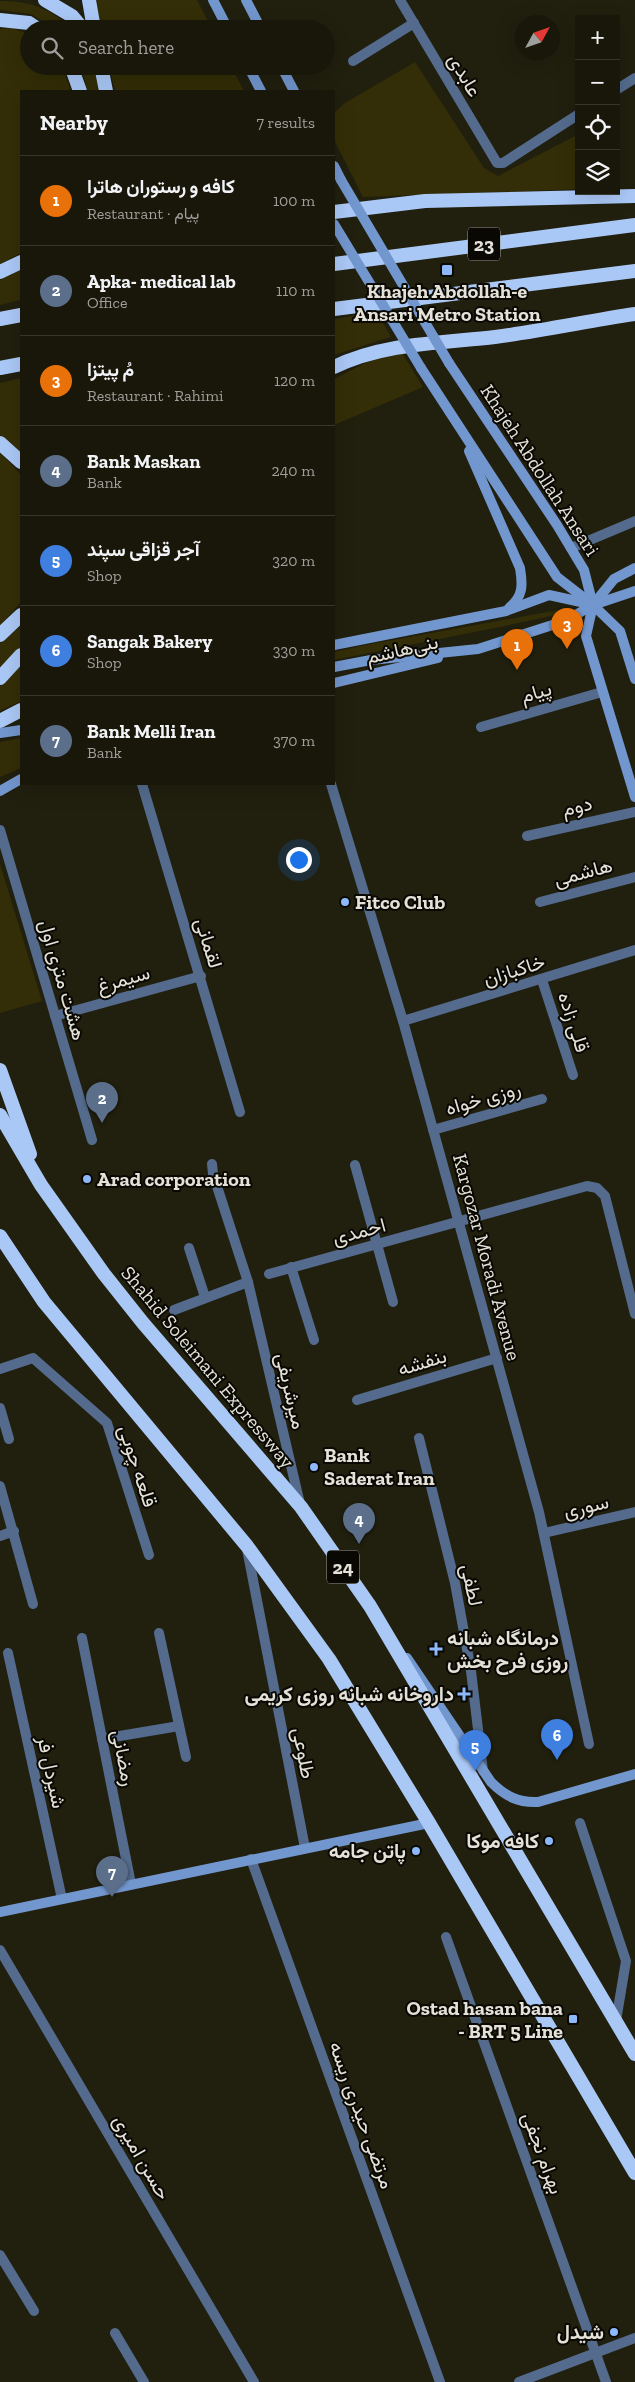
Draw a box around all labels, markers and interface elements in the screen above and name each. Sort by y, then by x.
north arrow [515,15,560,60]
map controls [575,15,620,195]
button: + [575,15,620,60]
search box [20,20,335,75]
icon: search [38,34,66,62]
text: Search here [78,36,174,59]
street label: عابدی [443,49,487,101]
button: − [575,60,620,105]
button: locate [575,105,620,150]
text: Nearby [40,110,108,135]
text: 7 results [256,113,315,132]
button: layers [575,150,620,195]
text: کافه و رستوران هاترا [87,175,235,198]
text: 1 [53,191,59,210]
text: 100 m [273,191,315,210]
text: Restaurant · پیام [87,204,199,223]
road number: 23 [468,228,500,260]
marker: Khajeh Abdollah-e Ansari Metro Station [440,263,454,277]
text: Apka- medical lab [87,270,236,293]
place label: Khajeh Abdollah-e Ansari Metro Station [353,279,541,326]
text: 2 [52,281,60,300]
text: 110 m [276,281,315,300]
text: Office [87,293,127,312]
text: مُ پیتزا [87,358,134,381]
text: 3 [52,371,60,390]
text: 120 m [274,371,315,390]
street label: Khajeh Abdollah Ansari [475,380,605,561]
text: Restaurant · Rahimi [87,386,224,405]
text: Bank Maskan [87,450,200,473]
text: 4 [51,461,61,480]
text: 240 m [271,461,315,480]
text: Bank [87,473,122,492]
text: آجر قزاقی سپند [87,538,200,561]
text: 5 [52,551,60,570]
text: 320 m [272,551,315,570]
text: Shop [87,566,122,585]
pin: 3 [551,608,583,649]
street label: بنی‌هاشم [364,629,441,670]
pin: 1 [501,629,533,670]
text: Sangak Bakery [87,630,212,653]
text: 6 [52,641,60,660]
text: 330 m [273,641,315,660]
text: Shop [87,653,122,672]
street label: پیام [518,676,555,710]
text: Bank Melli Iran [87,720,216,743]
text: 7 [52,731,60,750]
text: 370 m [273,731,315,750]
text: Bank [87,743,122,762]
street label: دوم [560,791,595,822]
your location [286,847,312,873]
street label: هاشمی [551,853,615,891]
place label: Fitco Club [355,890,445,914]
marker: Fitco Club [339,896,351,908]
street label: لقمانی [190,915,228,971]
street label: هشت متری اول [33,917,92,1043]
street label: خاکبازان [480,949,548,992]
street label: سیمرغ [93,960,153,1000]
street label: قلی زاده [552,989,595,1056]
street label: روزی خواه [443,1076,524,1121]
pin: 2 [86,1082,118,1123]
street label: Kargozar Moradi Avenue [448,1151,526,1363]
place label: Arad corporation [97,1167,251,1191]
marker: Arad corporation [81,1173,93,1185]
street label: احمدی [330,1212,388,1250]
street label: Shahid Soleimani Expressway [116,1261,300,1474]
street label: بنفشه [395,1343,449,1381]
street label: میرشریفی [270,1351,311,1432]
street label: قلعه چوبی [112,1422,163,1511]
place label: Bank Saderat Iran [324,1443,435,1490]
marker: Bank Saderat Iran [308,1461,320,1473]
street label: سوری [561,1489,611,1524]
pin: 4 [343,1503,375,1544]
road number: 24 [327,1550,359,1584]
street label: لطفی [456,1562,488,1608]
place label: درمانگاه شبانه روزی فرح بخش [447,1626,568,1675]
marker: درمانگاه شبانه روزی فرح بخش [429,1642,443,1656]
place label: داروخانه شبانه روزی کریمی [245,1682,454,1707]
marker: داروخانه شبانه روزی کریمی [458,1688,470,1700]
pin: 6 [541,1719,573,1760]
street label: طلوعی [286,1725,321,1781]
street label: رمضانی [106,1728,141,1788]
pin: 5 [459,1730,491,1771]
street label: شیردل فر [31,1733,71,1811]
place label: کافه موکا [466,1829,539,1854]
marker: کافه موکا [543,1835,555,1847]
place label: پاتن جامه [329,1839,406,1865]
marker: پاتن جامه [410,1845,422,1857]
pin: 7 [96,1856,128,1897]
place label: Ostad hasan bana - BRT 5 Line [407,1996,563,2043]
marker: Ostad hasan bana - BRT 5 Line [567,2013,579,2025]
street label: مرتضی حیدری ریسه [323,2038,400,2192]
street label: بهرام نجفی [516,2109,569,2198]
street label: حسن امیری [107,2110,176,2204]
place label: شیدل [557,2320,604,2344]
marker: شیدل [608,2326,620,2338]

